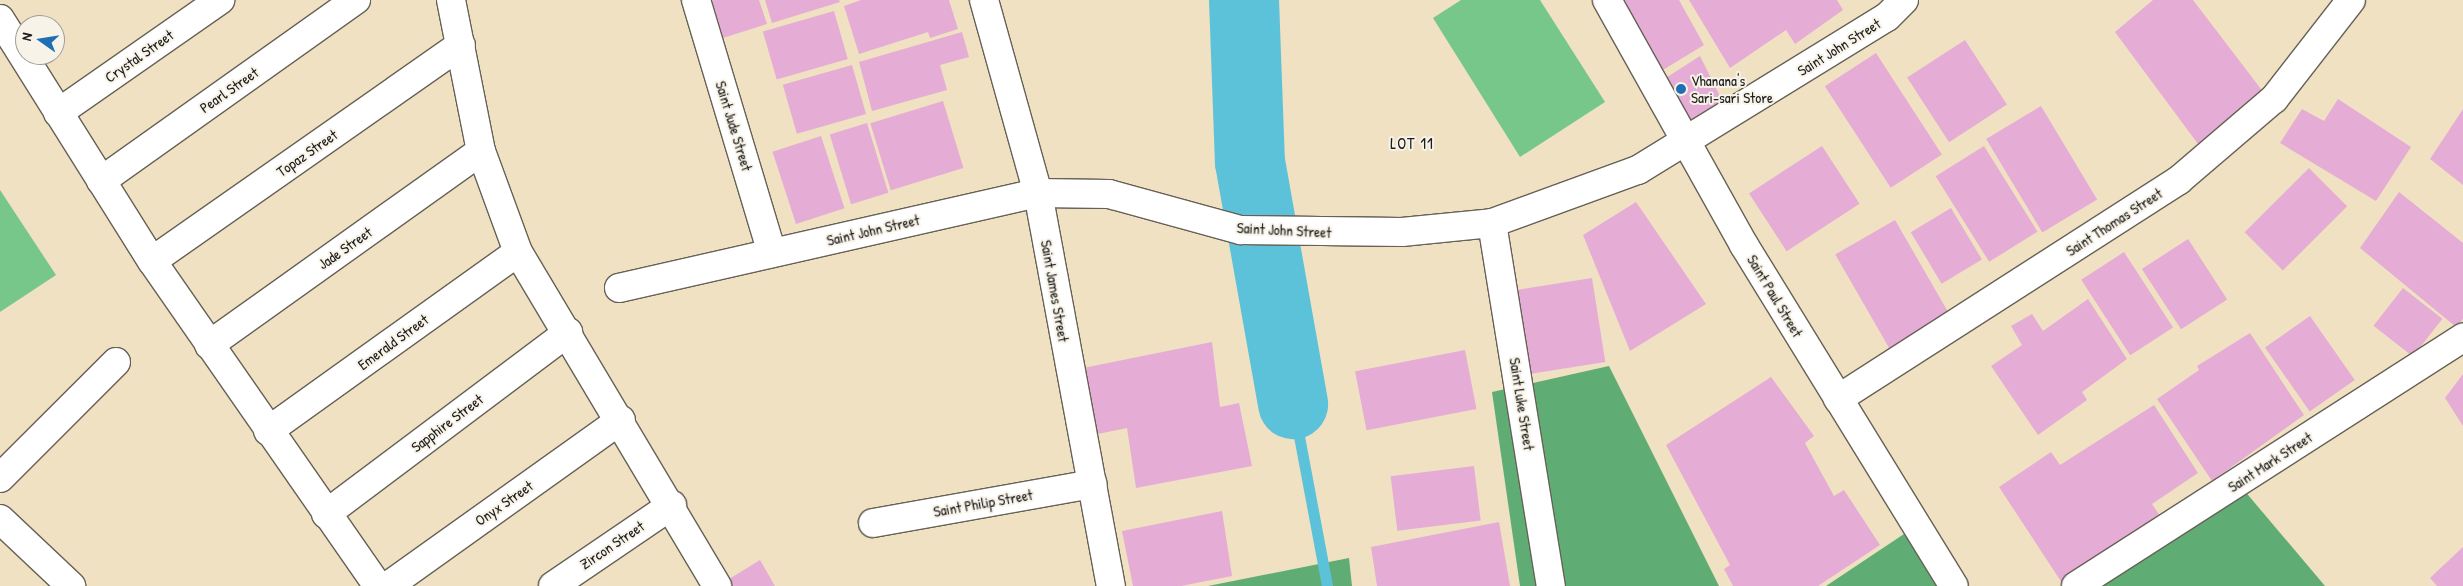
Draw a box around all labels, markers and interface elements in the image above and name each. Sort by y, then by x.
street label: Saint John Street [1794,14,1884,80]
north arrow [15,15,65,65]
street label: Crystal Street [101,26,177,86]
text: N [16,31,36,43]
street label: Pearl Street [196,63,262,117]
place label: Vhanana's Sari-sari Store [1691,71,1773,106]
street label: Saint Jude Street [712,79,756,173]
marker: Vhanana's Sari-sari Store [1675,83,1687,95]
street label: Topaz Street [273,126,341,180]
district label: LOT 11 [1389,133,1435,153]
street label: Saint Thomas Street [2063,184,2165,260]
street label: Saint John Street [825,211,921,249]
street label: Saint John Street [1236,219,1332,241]
street label: Jade Street [315,223,375,273]
street label: Saint James Street [1037,239,1073,343]
street label: Saint Paul Street [1743,252,1807,340]
street label: Emerald Street [354,310,432,374]
street label: Saint Luke Street [1506,356,1538,452]
street label: Sapphire Street [407,390,487,456]
street label: Saint Mark Street [2225,428,2315,496]
street label: Onyx Street [472,477,536,529]
street label: Saint Philip Street [932,485,1034,521]
street label: Zircon Street [576,517,648,573]

